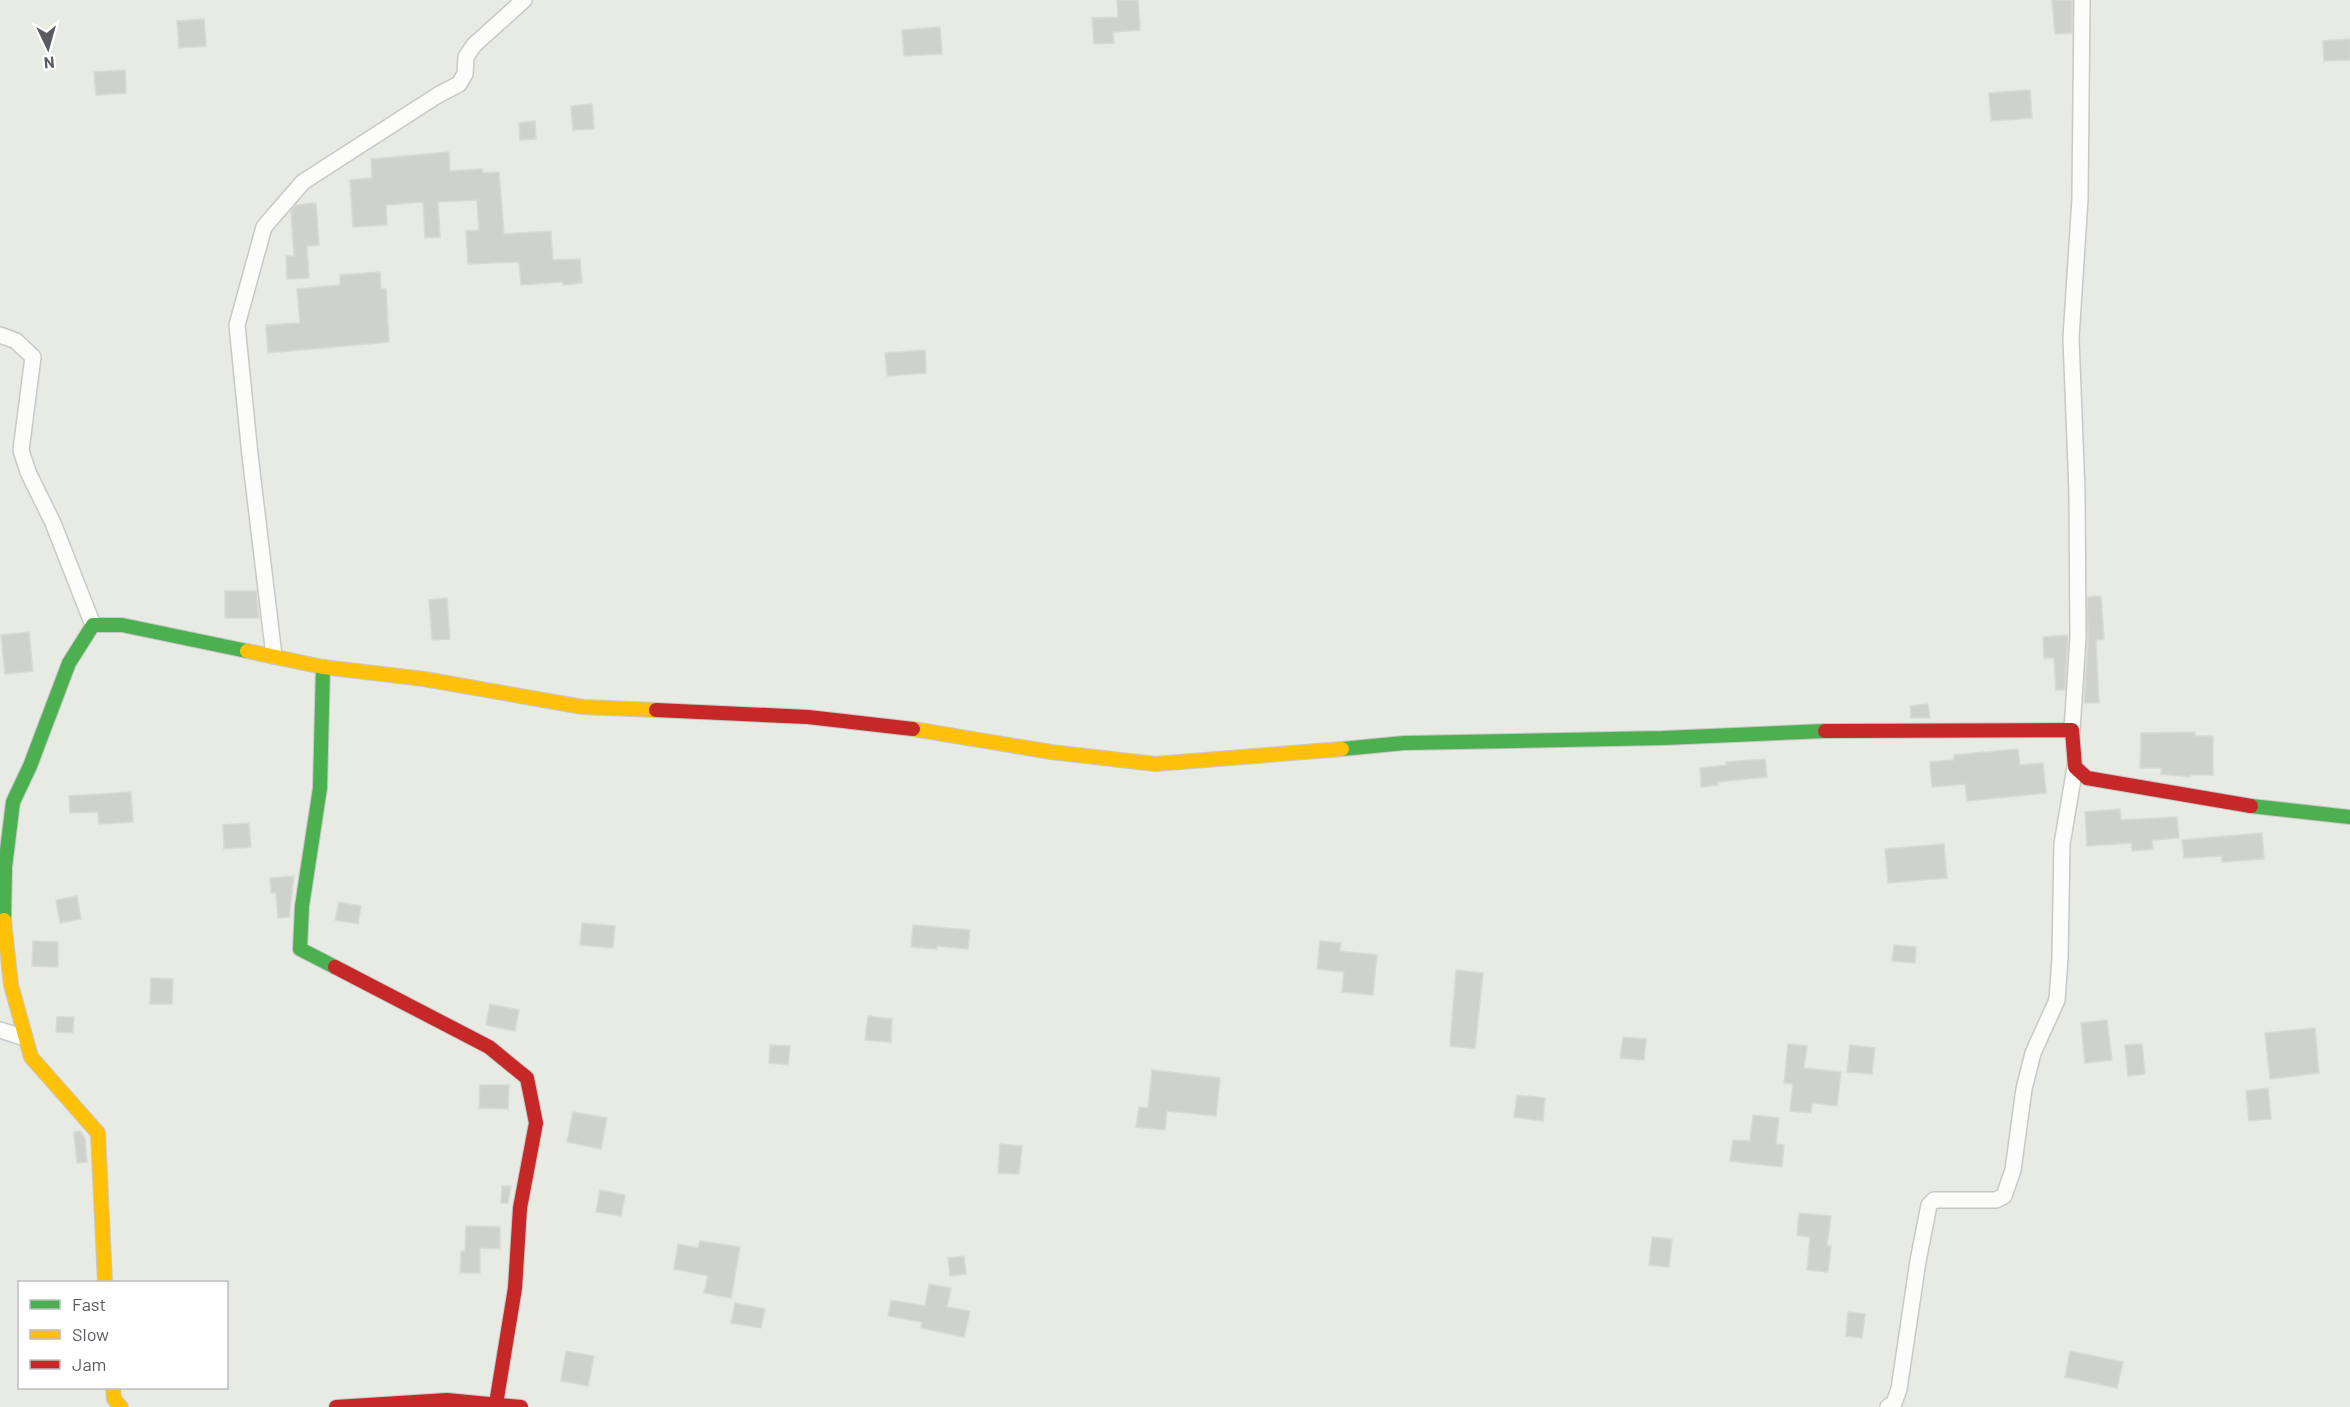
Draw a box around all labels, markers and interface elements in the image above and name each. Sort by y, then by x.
north arrow [18,18,78,78]
text: N [43,54,55,73]
legend [18,1281,228,1389]
text: Fast [72,1293,106,1315]
text: Slow [72,1323,109,1345]
text: Jam [72,1353,106,1375]

